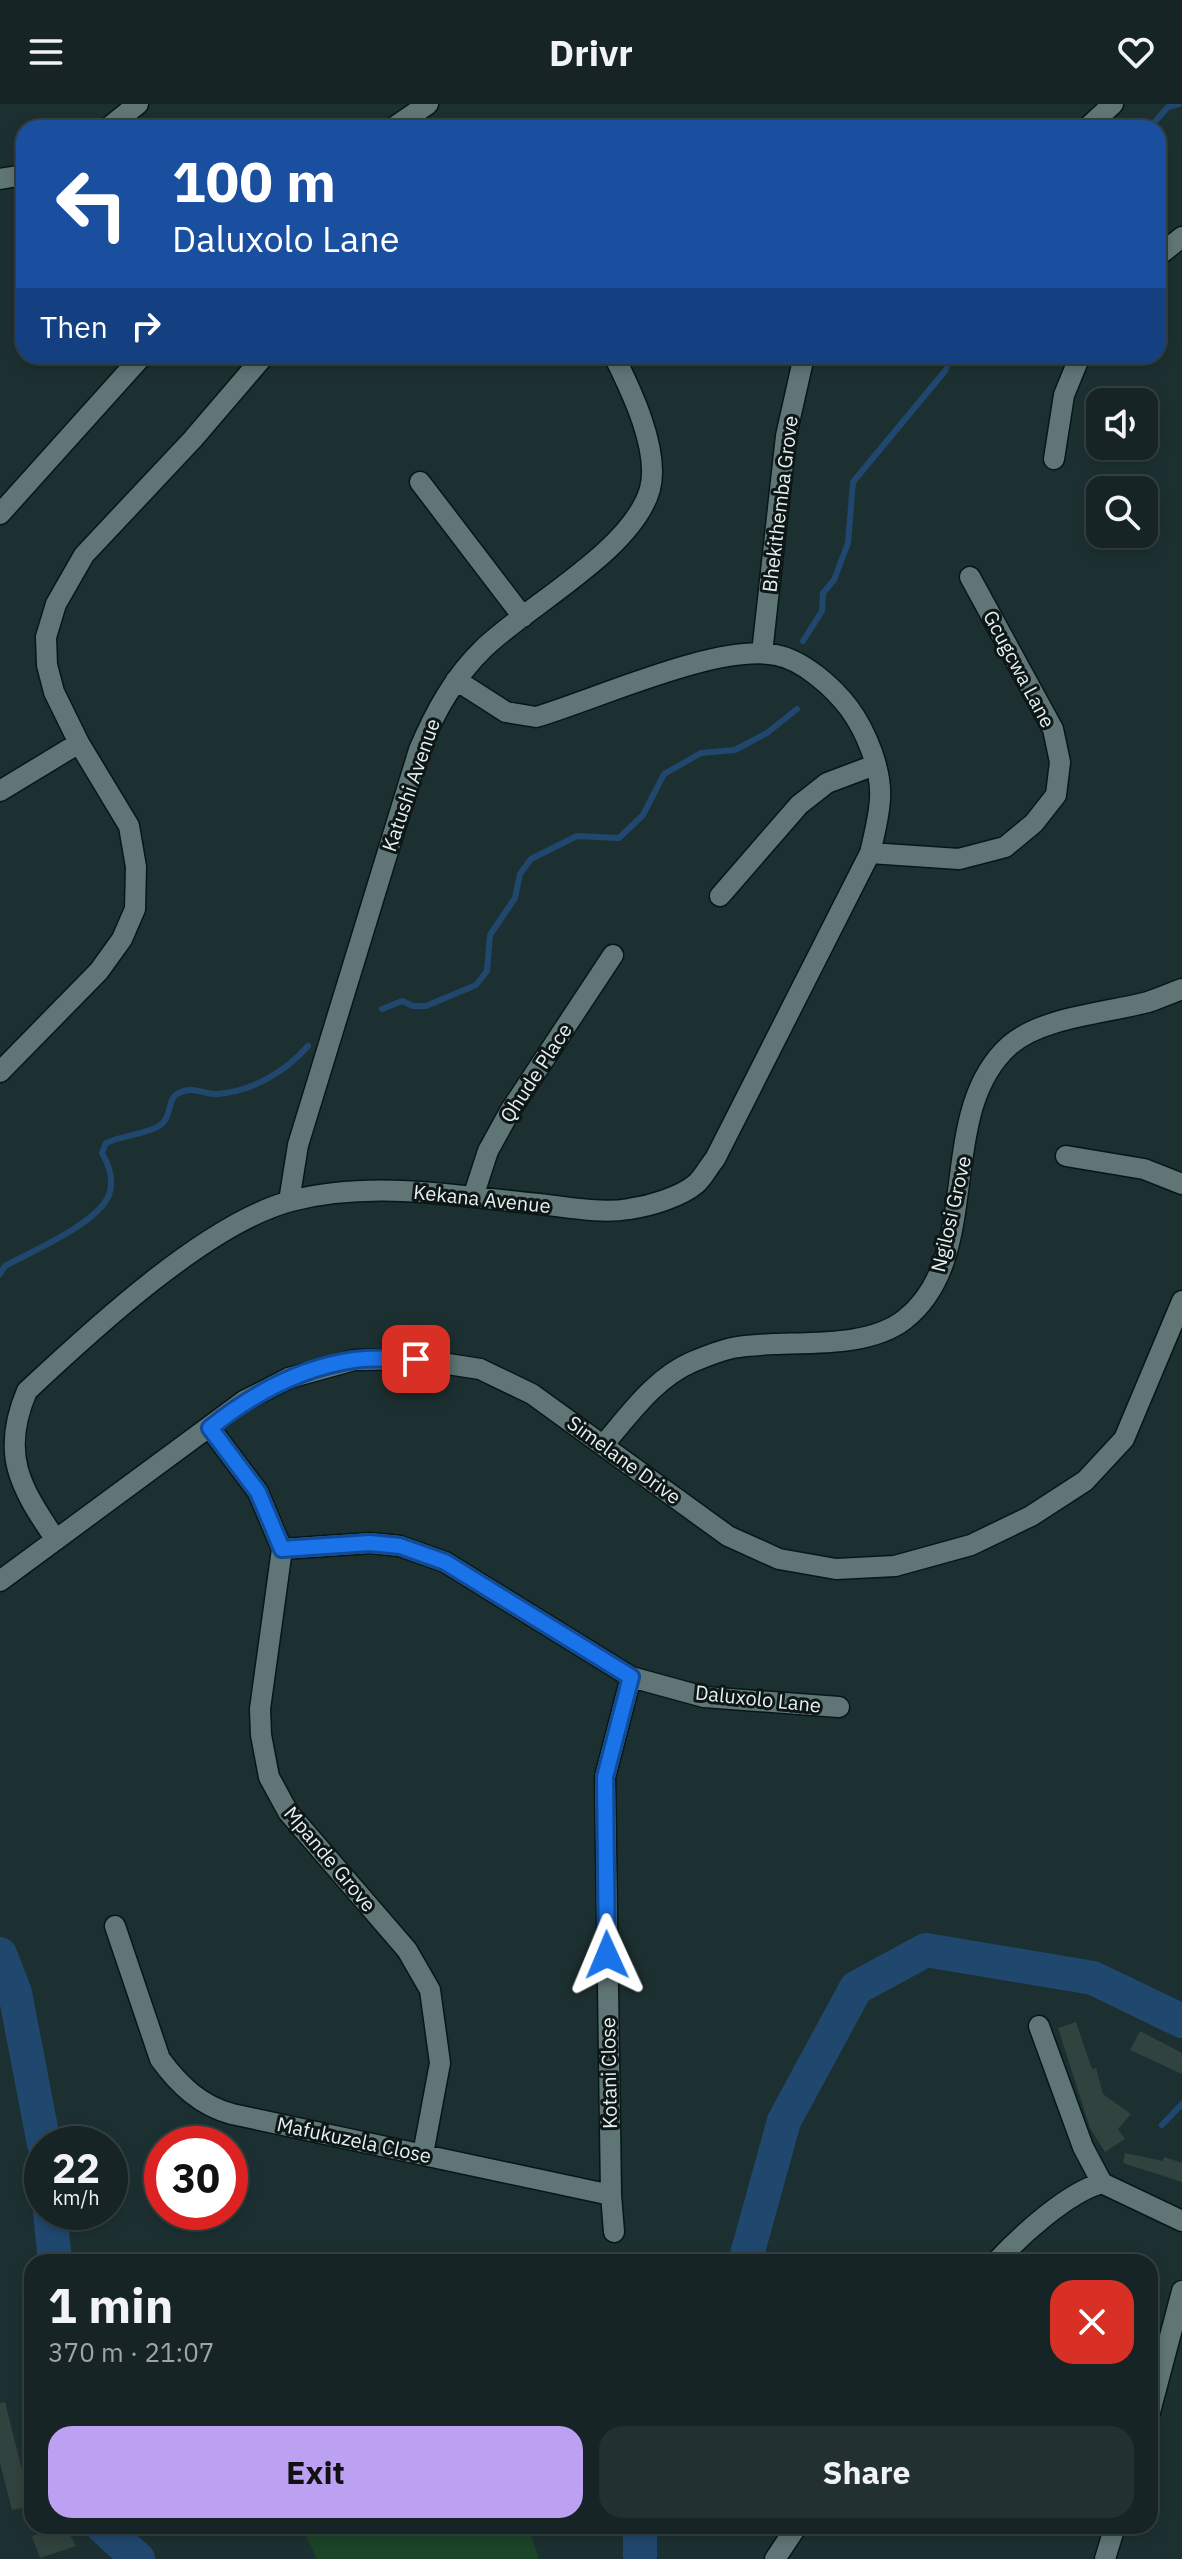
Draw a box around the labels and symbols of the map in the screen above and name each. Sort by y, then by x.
street label: Bhekithemba Grove [755,414,804,594]
street label: Gcugcwa Lane [977,605,1062,732]
street label: Katushi Avenue [375,715,446,855]
street label: Qhude Place [493,1018,578,1128]
street label: Ngilosi Grove [924,1153,977,1275]
street label: Kekana Avenue [412,1178,552,1219]
pin [382,1325,450,1393]
street label: Simelane Drive [562,1409,687,1510]
street label: Daluxolo Lane [694,1678,822,1719]
street label: Mpande Grove [278,1800,383,1917]
position arrow [565,1913,649,1997]
street label: Kotani Close [594,2017,623,2129]
street label: Mafukuzela Close [274,2110,434,2169]
speed limit sign: 30 [144,2126,248,2230]

